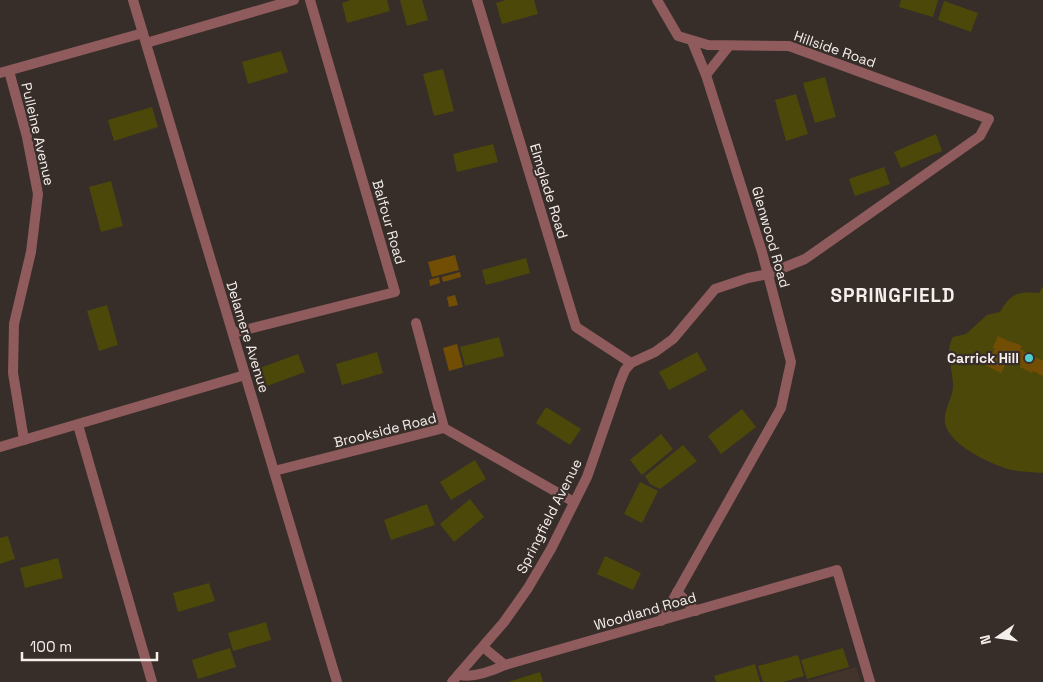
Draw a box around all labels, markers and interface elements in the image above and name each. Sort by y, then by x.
street label: Hillside Road [792,27,878,71]
street label: Pulleine Avenue [17,81,59,187]
street label: Elmglade Road [526,141,572,241]
street label: Balfour Road [368,178,410,266]
street label: Glenwood Road [748,184,794,290]
street label: Delamere Avenue [223,279,273,395]
district label: SPRINGFIELD [831,283,955,308]
place label: Carrick Hill [947,349,1019,367]
marker: Carrick Hill [1023,352,1035,364]
street label: Brookside Road [332,409,438,451]
street label: Springfield Avenue [512,455,586,577]
street label: Woodland Road [592,588,698,634]
north arrow [973,612,1023,662]
scale bar [22,630,158,662]
text: N [976,633,995,647]
text: 100 m [30,637,72,656]

